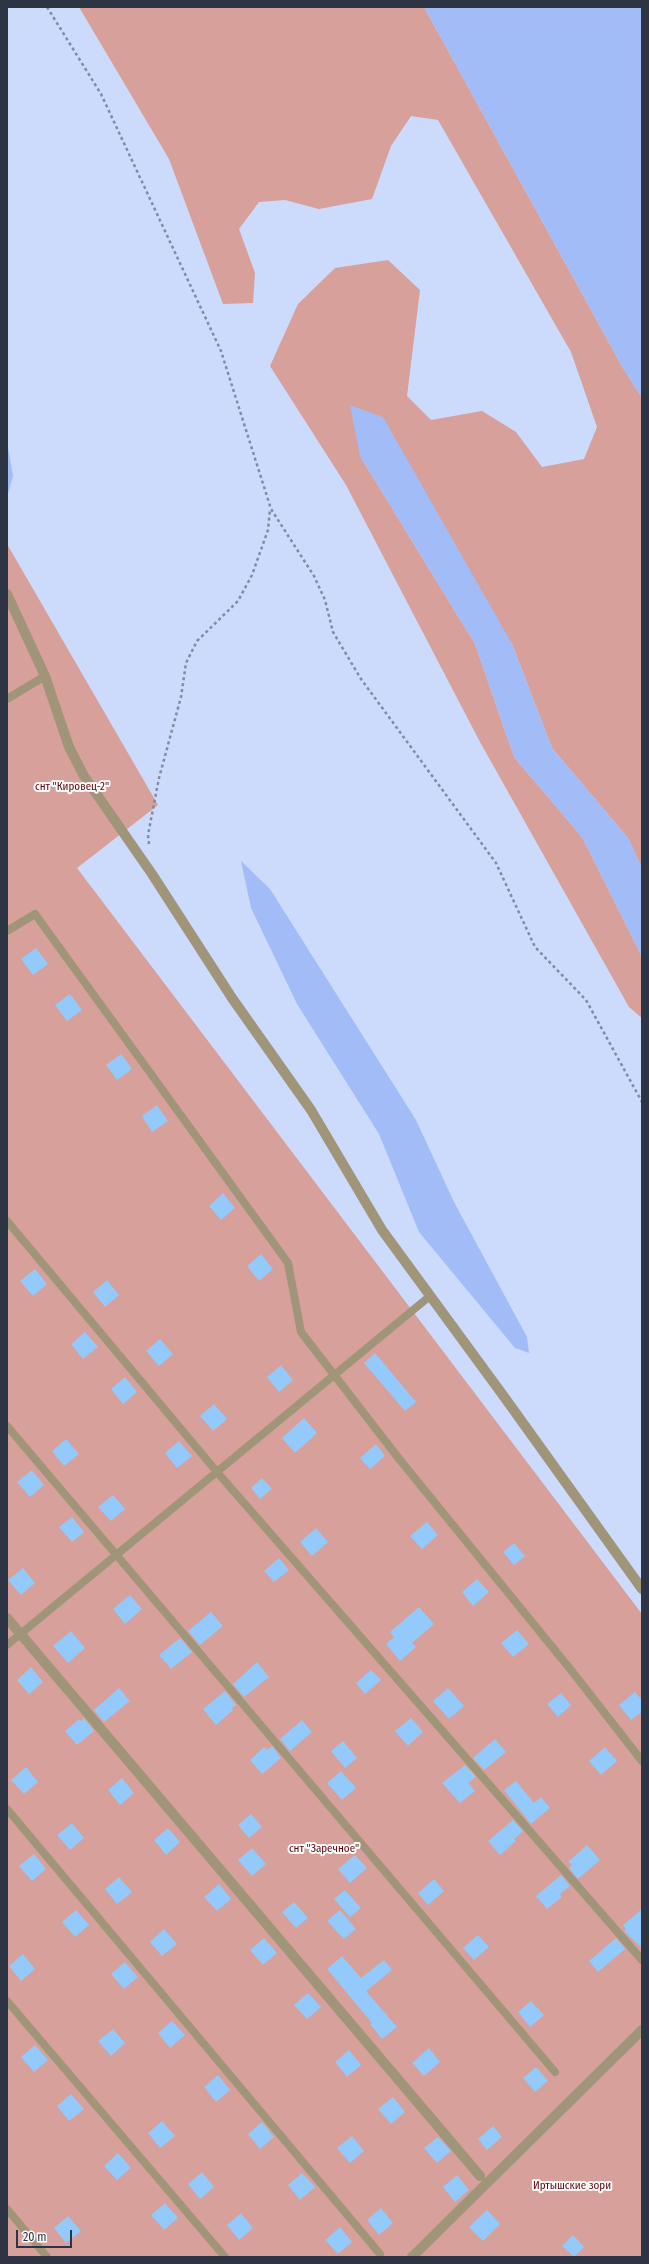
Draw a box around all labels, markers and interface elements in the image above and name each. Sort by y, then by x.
park label: снт "Кировец-2" [35,780,109,794]
park label: снт "Заречное" [289,1842,359,1856]
park label: Иртышские зори [533,2179,611,2193]
scale bar [18,2222,74,2248]
text: 20 m [23,2230,47,2244]

